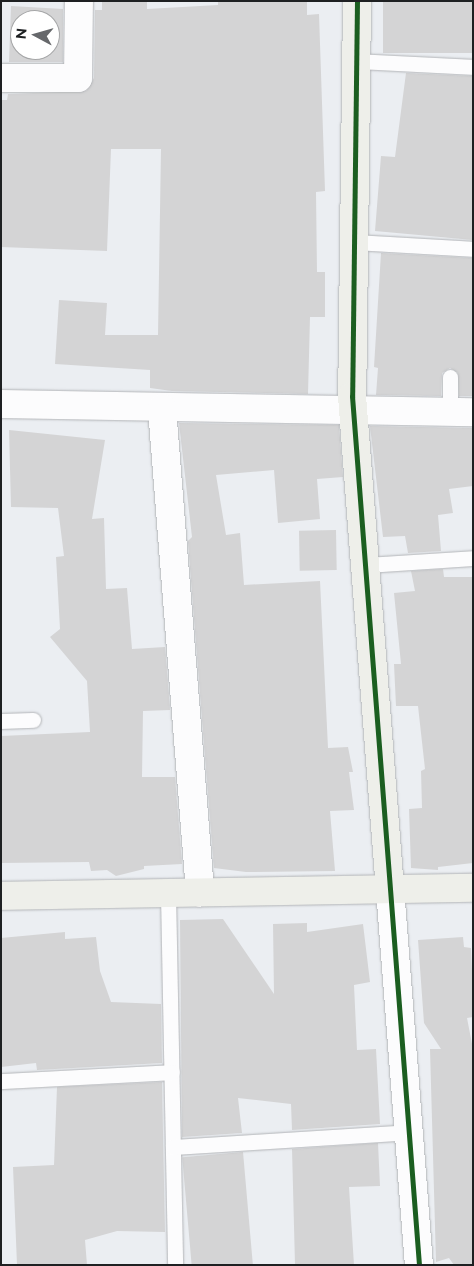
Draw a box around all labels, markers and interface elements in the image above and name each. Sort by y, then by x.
north arrow [10,10,60,60]
text: N [12,27,31,40]

